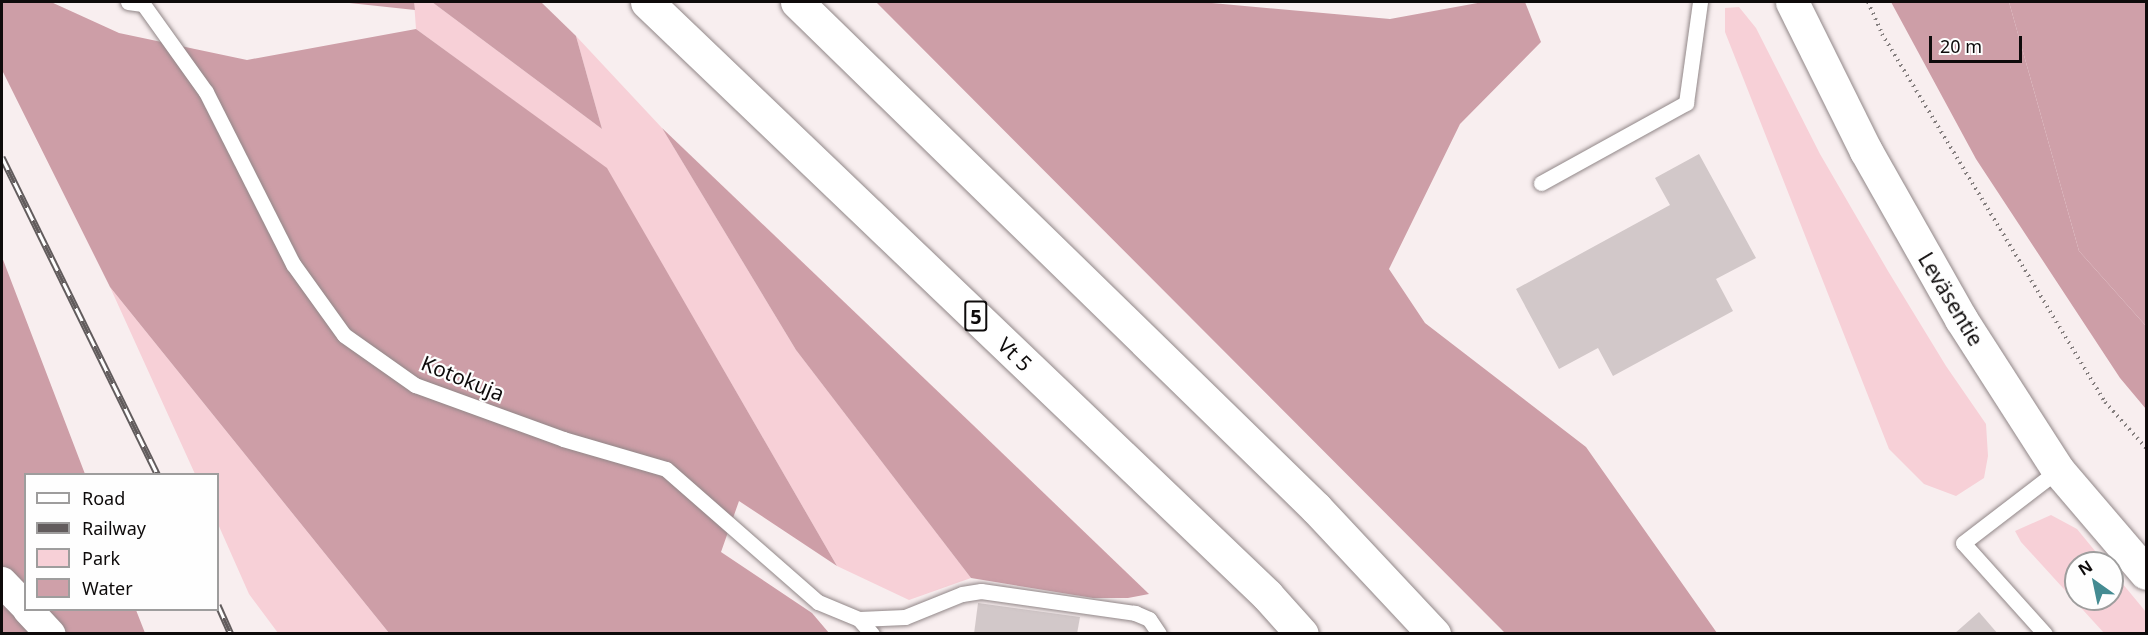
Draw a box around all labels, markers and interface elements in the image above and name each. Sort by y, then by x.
scale bar [1932,24,2025,62]
text: 20 m [1940,34,1982,58]
street label: Leväsentie [1913,248,1989,350]
road number: 5 [964,299,988,333]
street label: Vt 5 [993,332,1037,376]
street label: Kotokuja [418,350,508,406]
legend [24,473,219,611]
text: Road [82,486,125,510]
text: Railway [82,516,146,540]
text: Park [82,546,120,570]
north arrow [2064,551,2124,611]
text: N [2074,555,2097,580]
text: Water [82,576,133,600]

